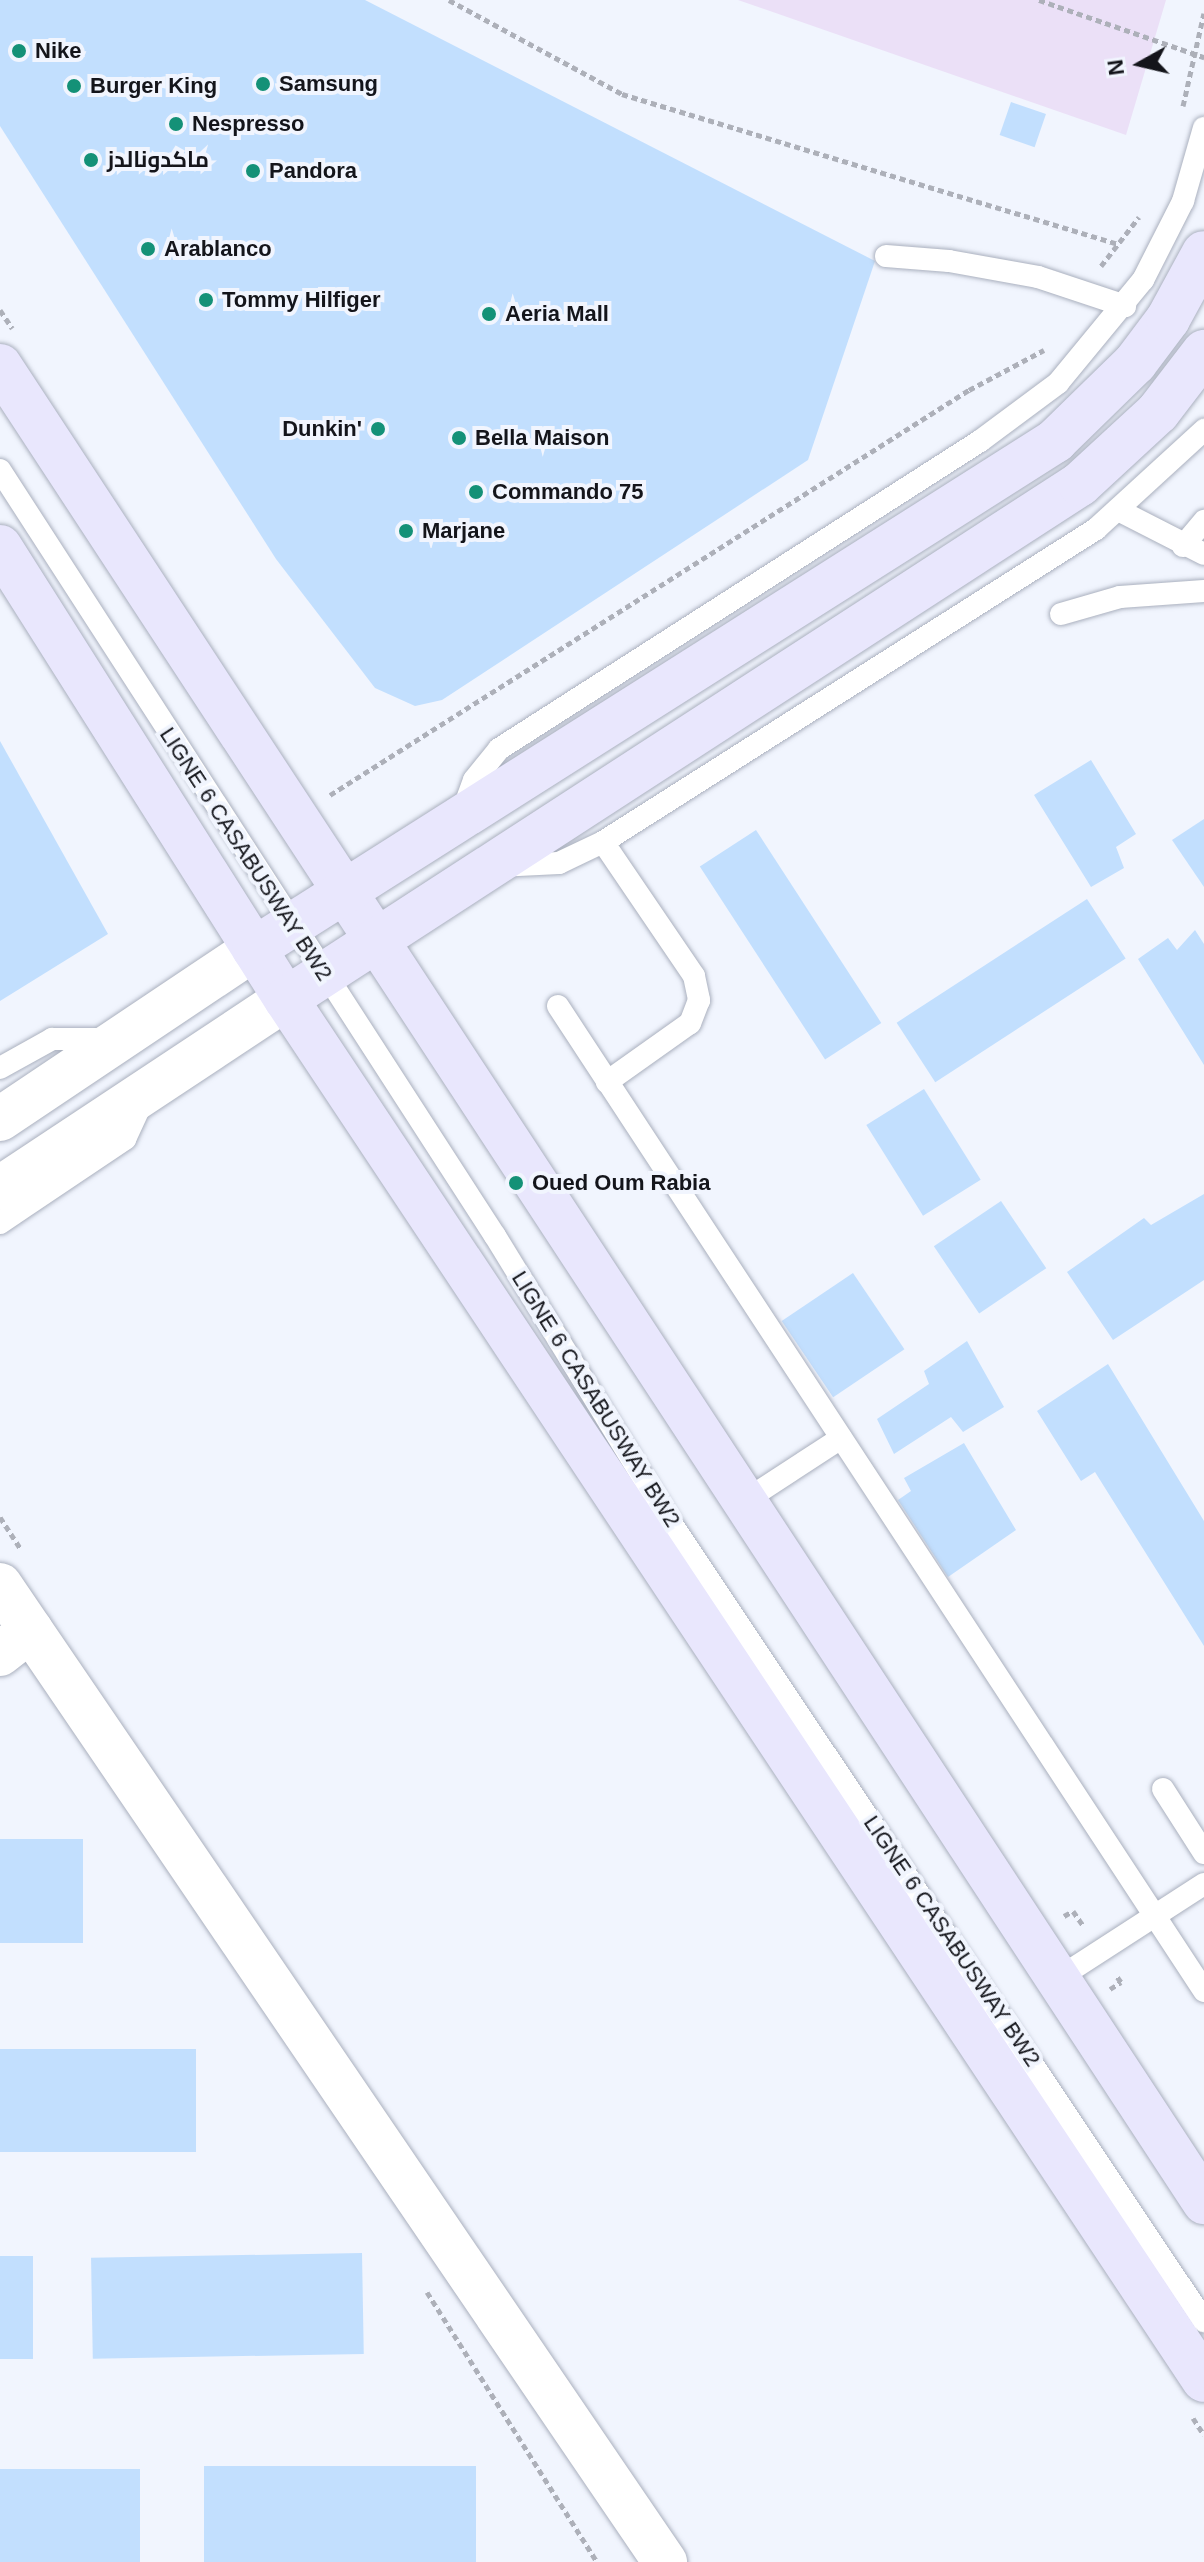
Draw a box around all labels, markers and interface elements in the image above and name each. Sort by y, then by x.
north arrow [1100,24,1180,104]
place label: Nike [35,38,81,64]
marker: Nike [10,42,28,60]
text: N [1102,58,1129,77]
place label: Samsung [279,71,378,97]
place label: Burger King [90,73,217,99]
marker: Samsung [254,75,272,93]
marker: Burger King [65,77,83,95]
place label: Nespresso [192,111,305,137]
marker: Nespresso [167,115,185,133]
place label: ماكدونالدز [107,147,209,173]
marker: ماكدونالدز [82,151,100,169]
place label: Pandora [269,158,357,184]
marker: Pandora [244,162,262,180]
place label: Arablanco [164,236,272,262]
marker: Arablanco [139,240,157,258]
place label: Tommy Hilfiger [222,287,381,313]
marker: Tommy Hilfiger [197,291,215,309]
place label: Aeria Mall [505,301,609,327]
marker: Aeria Mall [480,305,498,323]
place label: Dunkin' [282,416,362,442]
marker: Dunkin' [369,420,387,438]
place label: Bella Maison [475,425,609,451]
marker: Bella Maison [450,429,468,447]
place label: Commando 75 [492,479,644,505]
marker: Commando 75 [467,483,485,501]
place label: Marjane [422,518,505,544]
marker: Marjane [397,522,415,540]
street label: LIGNE 6 CASABUSWAY BW2 [154,722,338,986]
place label: Oued Oum Rabia [532,1170,710,1196]
marker: Oued Oum Rabia [507,1174,525,1192]
street label: LIGNE 6 CASABUSWAY BW2 [506,1266,686,1532]
street label: LIGNE 6 CASABUSWAY BW2 [858,1810,1046,2072]

